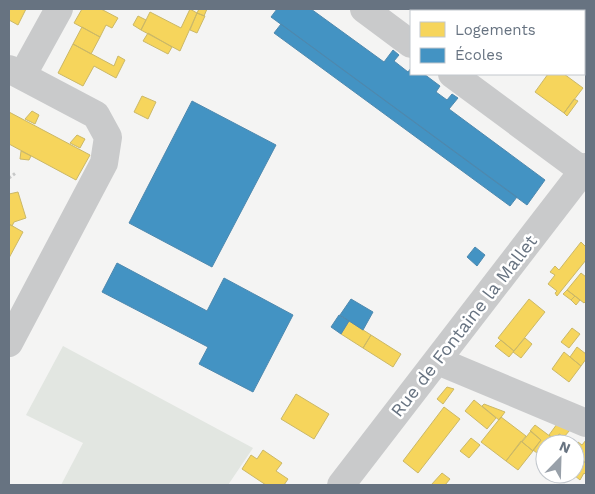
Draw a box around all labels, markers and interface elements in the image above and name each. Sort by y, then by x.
legend [410,10,585,75]
text: Logements [455,21,536,39]
text: Écoles [455,46,503,64]
street label: Rue de Fontaine la Mallet [386,230,541,421]
north arrow [535,434,585,484]
text: N [557,438,573,456]

